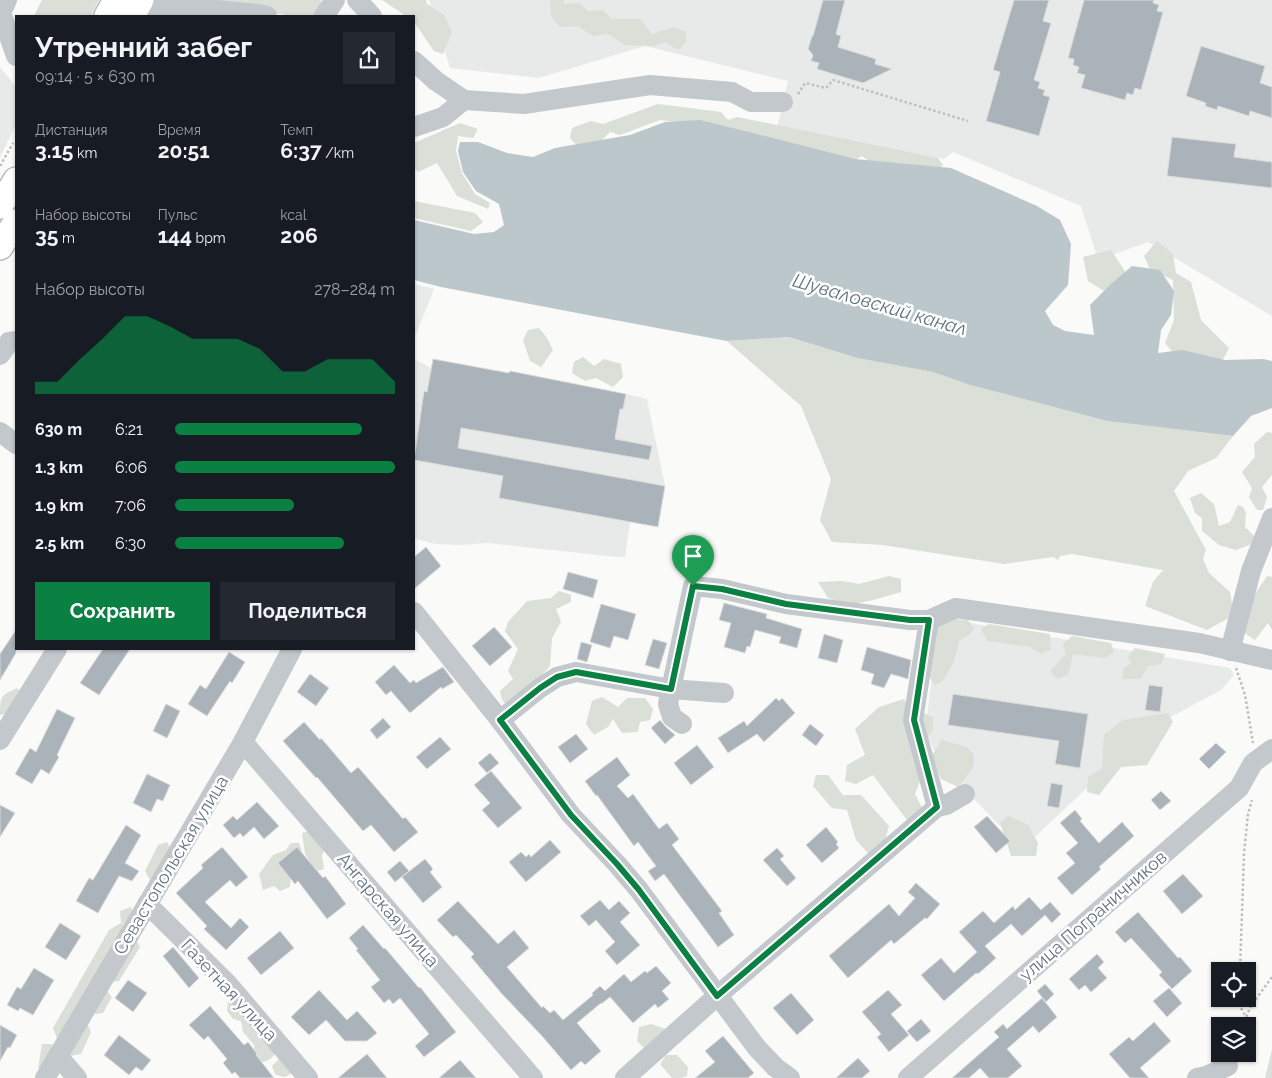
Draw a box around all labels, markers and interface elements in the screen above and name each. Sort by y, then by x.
text: Утренний забег [35,31,252,64]
button: share [343,32,395,84]
text: 09:14 · 5 × 630 m [35,67,155,86]
text: Дистанция [35,122,108,138]
text: Время [158,122,201,138]
text: Темп [280,122,313,138]
text: 3.15 [35,138,73,163]
text: 20:51 [158,138,210,163]
text: 6:37 [280,138,322,163]
text: km [73,145,97,161]
text: /km [322,145,354,161]
text: Набор высоты [35,207,131,223]
text: Пульс [158,207,198,223]
text: kcal [280,207,307,223]
text: 35 [35,223,58,248]
text: 144 [158,223,192,248]
text: 206 [280,223,318,248]
text: m [58,230,75,246]
text: bpm [192,230,226,246]
water label: Шуваловский канал [790,269,970,339]
text: Набор высоты [35,280,145,299]
text: 278–284 m [314,280,395,299]
text: 630 m [35,420,82,439]
text: 6:21 [115,420,143,439]
text: 1.3 km [35,458,83,477]
text: 6:06 [115,458,147,477]
text: 1.9 km [35,496,84,515]
text: 7:06 [115,496,146,515]
text: 2.5 km [35,534,84,553]
text: 6:30 [115,534,146,553]
pin [672,535,714,586]
icon: arrive [679,542,707,570]
button: Сохранить [35,582,210,640]
button: Поделиться [220,582,395,640]
street label: Севастопольская улица [109,772,232,958]
street label: улица Пограничников [1015,846,1171,985]
street label: Ангарская улица [333,848,444,971]
street label: Газетная улица [177,935,282,1045]
map controls [1211,962,1256,1062]
button: locate [1211,962,1256,1007]
button: layers [1211,1017,1256,1062]

